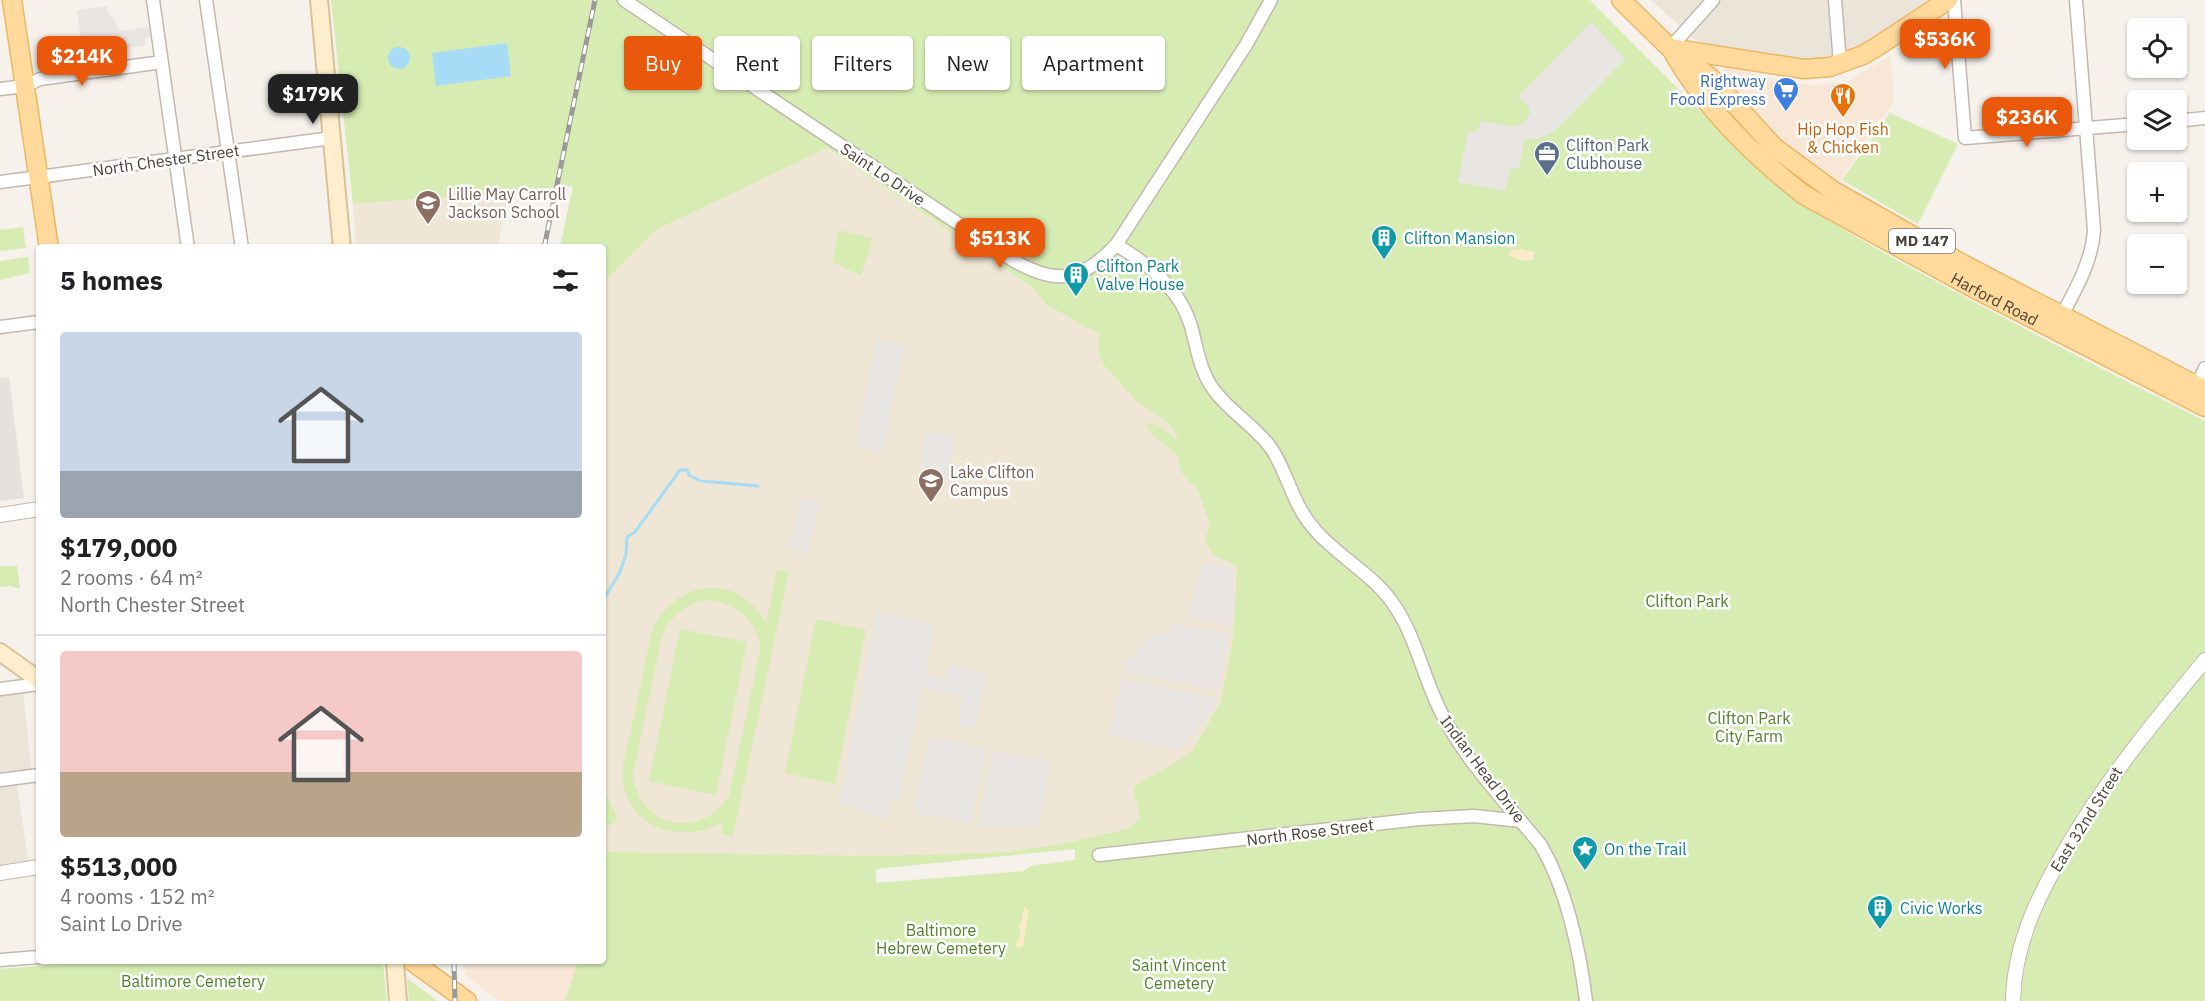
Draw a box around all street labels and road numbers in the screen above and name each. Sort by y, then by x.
street label: Saint Lo Drive [837,138,929,210]
street label: North Chester Street [91,140,241,180]
road number: MD 147 [1889,229,1955,253]
street label: Harford Road [1948,268,2042,330]
street label: Indian Head Drive [1436,711,1530,827]
street label: East 32nd Street [2046,763,2126,875]
street label: North Rose Street [1245,814,1375,850]

